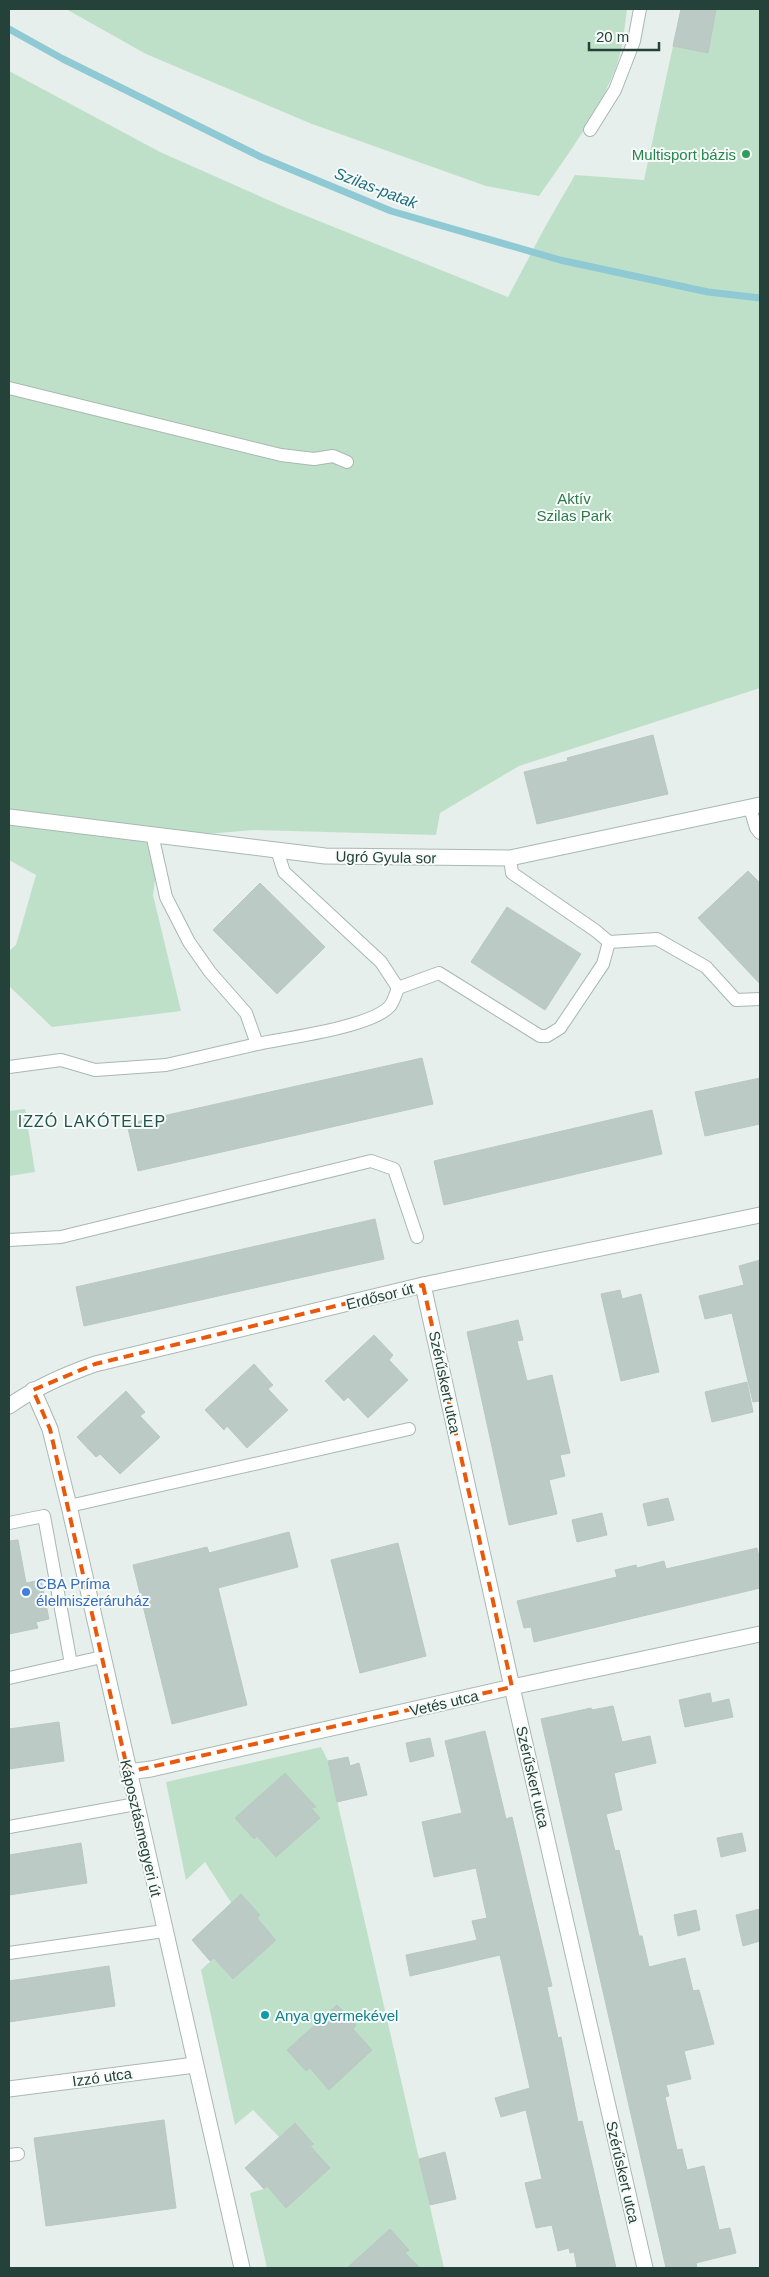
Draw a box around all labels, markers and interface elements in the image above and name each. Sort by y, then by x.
scale bar [589,20,659,52]
text: 20 m [596,28,629,45]
place label: Multisport bázis [632,146,736,163]
marker: Multisport bázis [740,148,752,160]
water label: Szilas-patak [332,164,421,212]
park label: Aktív Szilas Park [536,490,612,524]
street label: Ugró Gyula sor [335,848,437,866]
district label: IZZÓ LAKÓTELEP [18,1112,166,1130]
street label: Erdősor út [344,1279,416,1313]
street label: Szérűskert utca [426,1329,464,1435]
place label: CBA Príma élelmiszeráruház [36,1575,149,1609]
marker: CBA Príma élelmiszeráruház [20,1586,32,1598]
street label: Vetés utca [408,1687,481,1719]
street label: Szérűskert utca [513,1724,553,1830]
street label: Káposztásmegyeri út [117,1758,165,1899]
place label: Anya gyermekével [275,2007,398,2024]
marker: Anya gyermekével [259,2009,271,2021]
street label: Izzó utca [71,2064,134,2090]
street label: Szérűskert utca [603,2119,643,2225]

